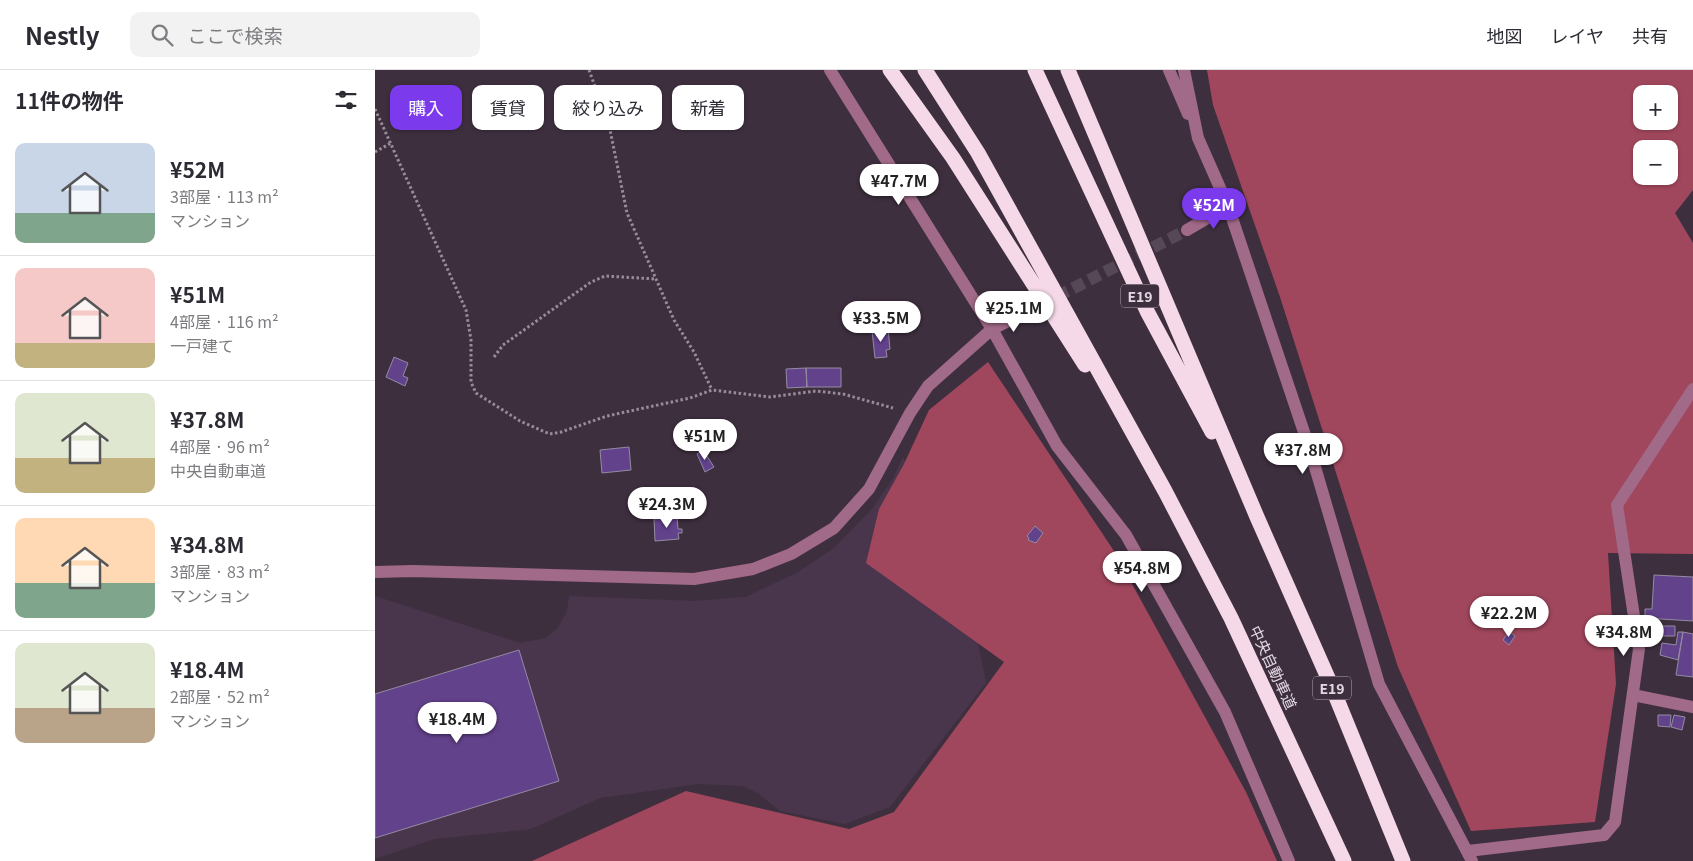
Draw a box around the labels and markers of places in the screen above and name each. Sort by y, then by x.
pin: ¥47.7M [858,164,940,206]
pin: ¥52M [1184,188,1244,230]
pin: ¥25.1M [973,290,1055,333]
pin: ¥33.5M [840,300,922,343]
pin: ¥51M [675,418,735,461]
pin: ¥37.8M [1262,432,1344,475]
pin: ¥24.3M [626,486,708,529]
pin: ¥54.8M [1101,550,1183,593]
pin: ¥22.2M [1468,596,1550,638]
pin: ¥34.8M [1583,614,1665,657]
pin: ¥18.4M [416,702,498,744]

